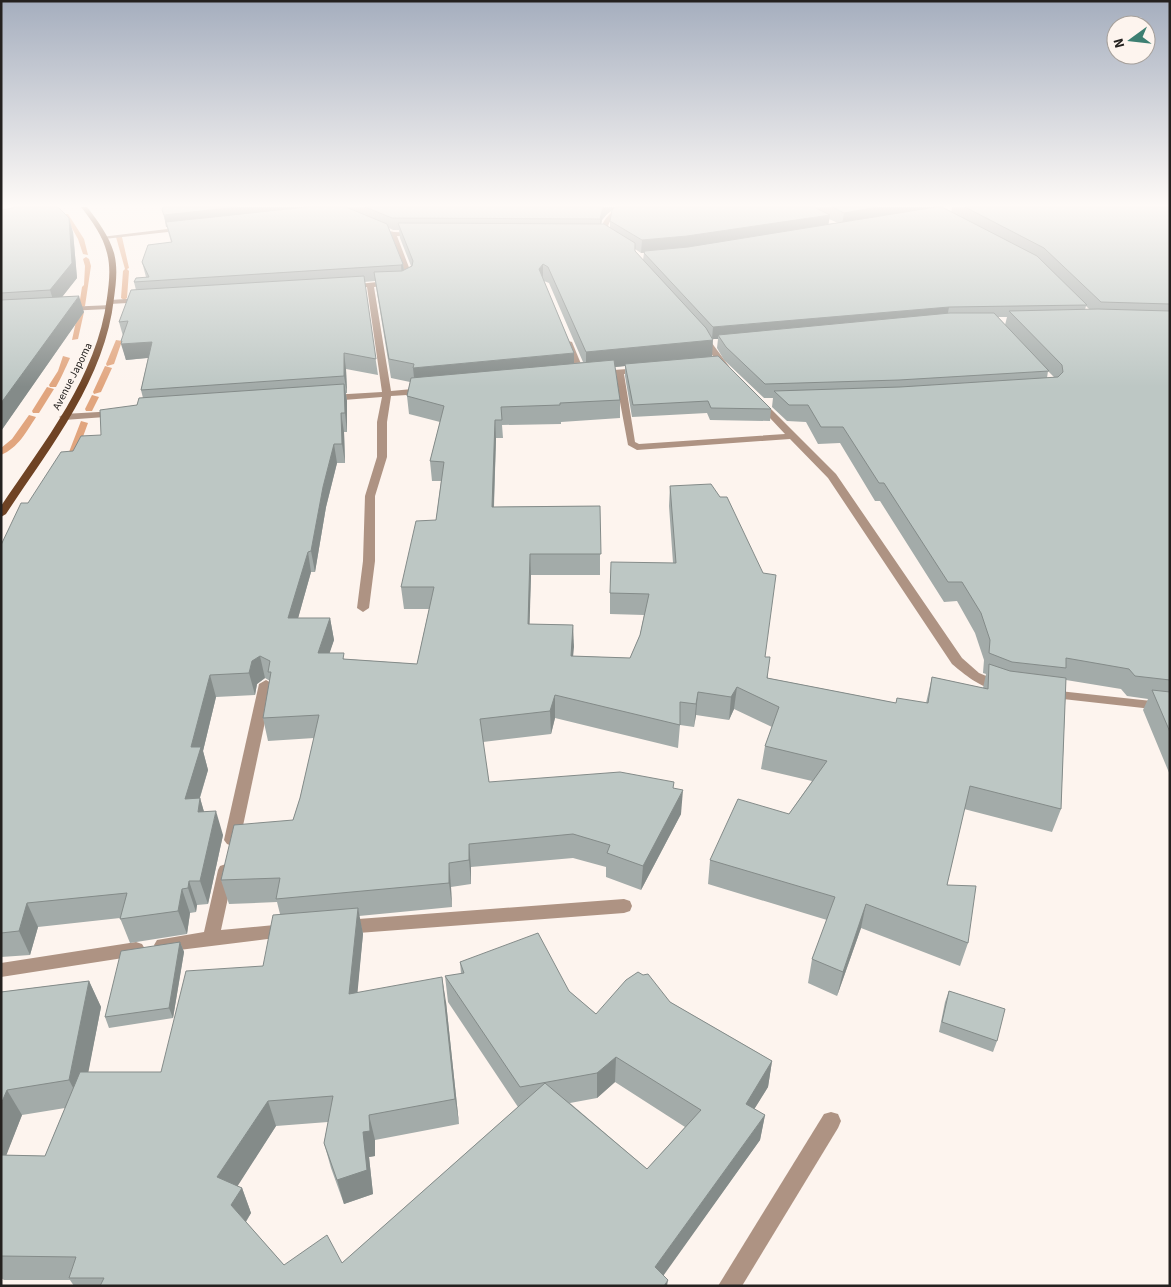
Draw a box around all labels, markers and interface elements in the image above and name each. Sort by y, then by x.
north arrow [1106,15,1156,65]
text: N [1109,36,1130,50]
street label: Avenue Japoma [49,340,96,412]

